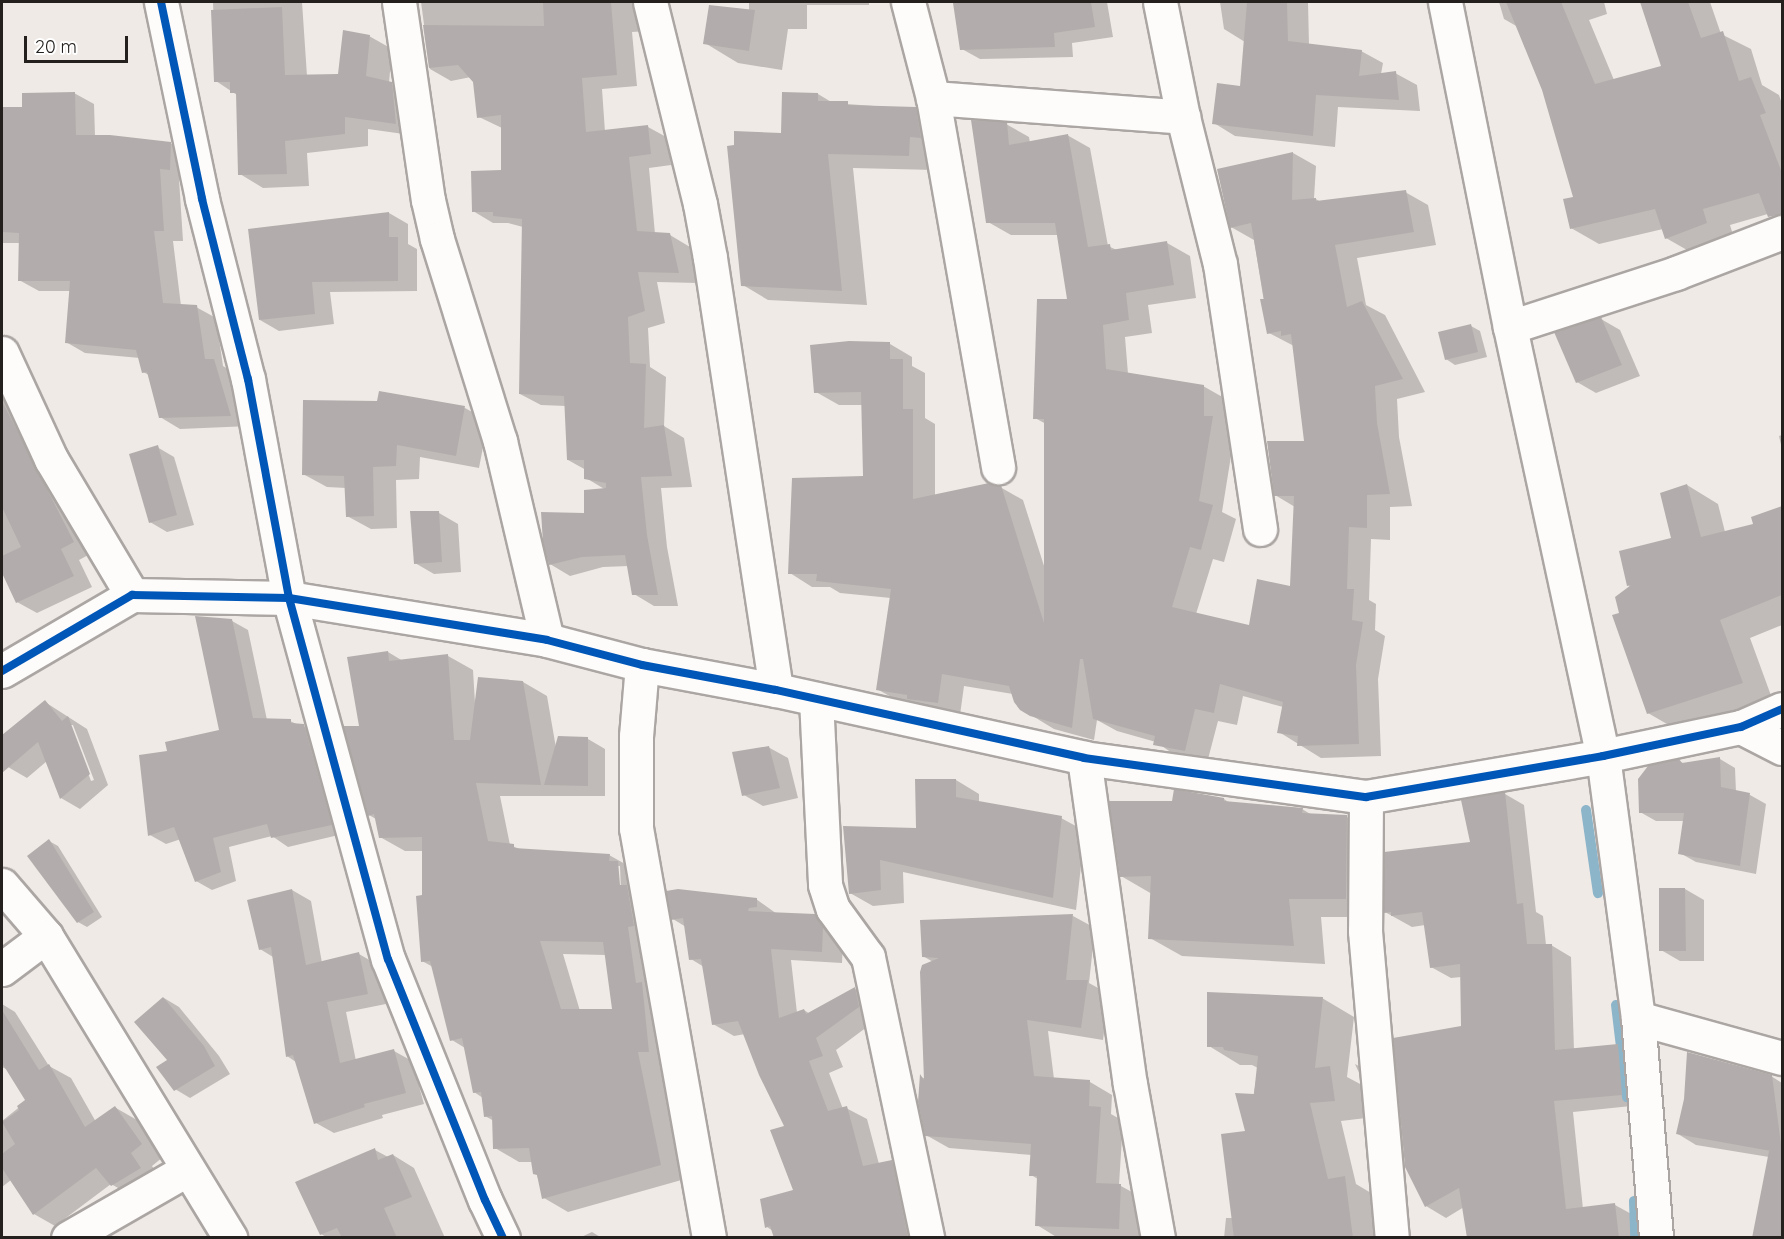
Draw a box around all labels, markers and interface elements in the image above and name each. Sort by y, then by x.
scale bar [27,24,130,62]
text: 20 m [35,35,77,58]

